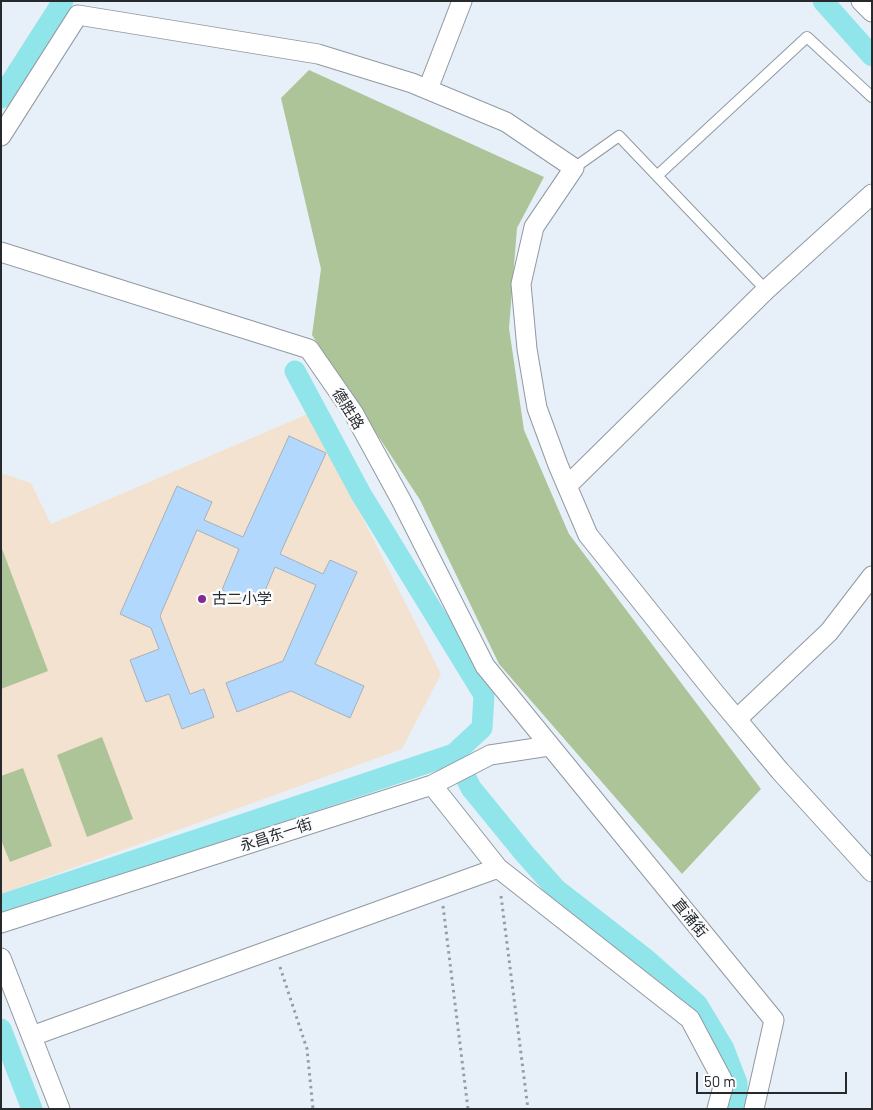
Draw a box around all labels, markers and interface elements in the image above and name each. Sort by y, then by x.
street label: 德胜路 [328,385,368,433]
place label: 古二小学 [212,590,272,608]
marker: 古二小学 [196,593,208,605]
street label: 永昌东一街 [238,815,314,855]
street label: 直涌街 [669,895,711,941]
scale bar [698,1062,849,1094]
text: 50 m [704,1072,736,1090]

